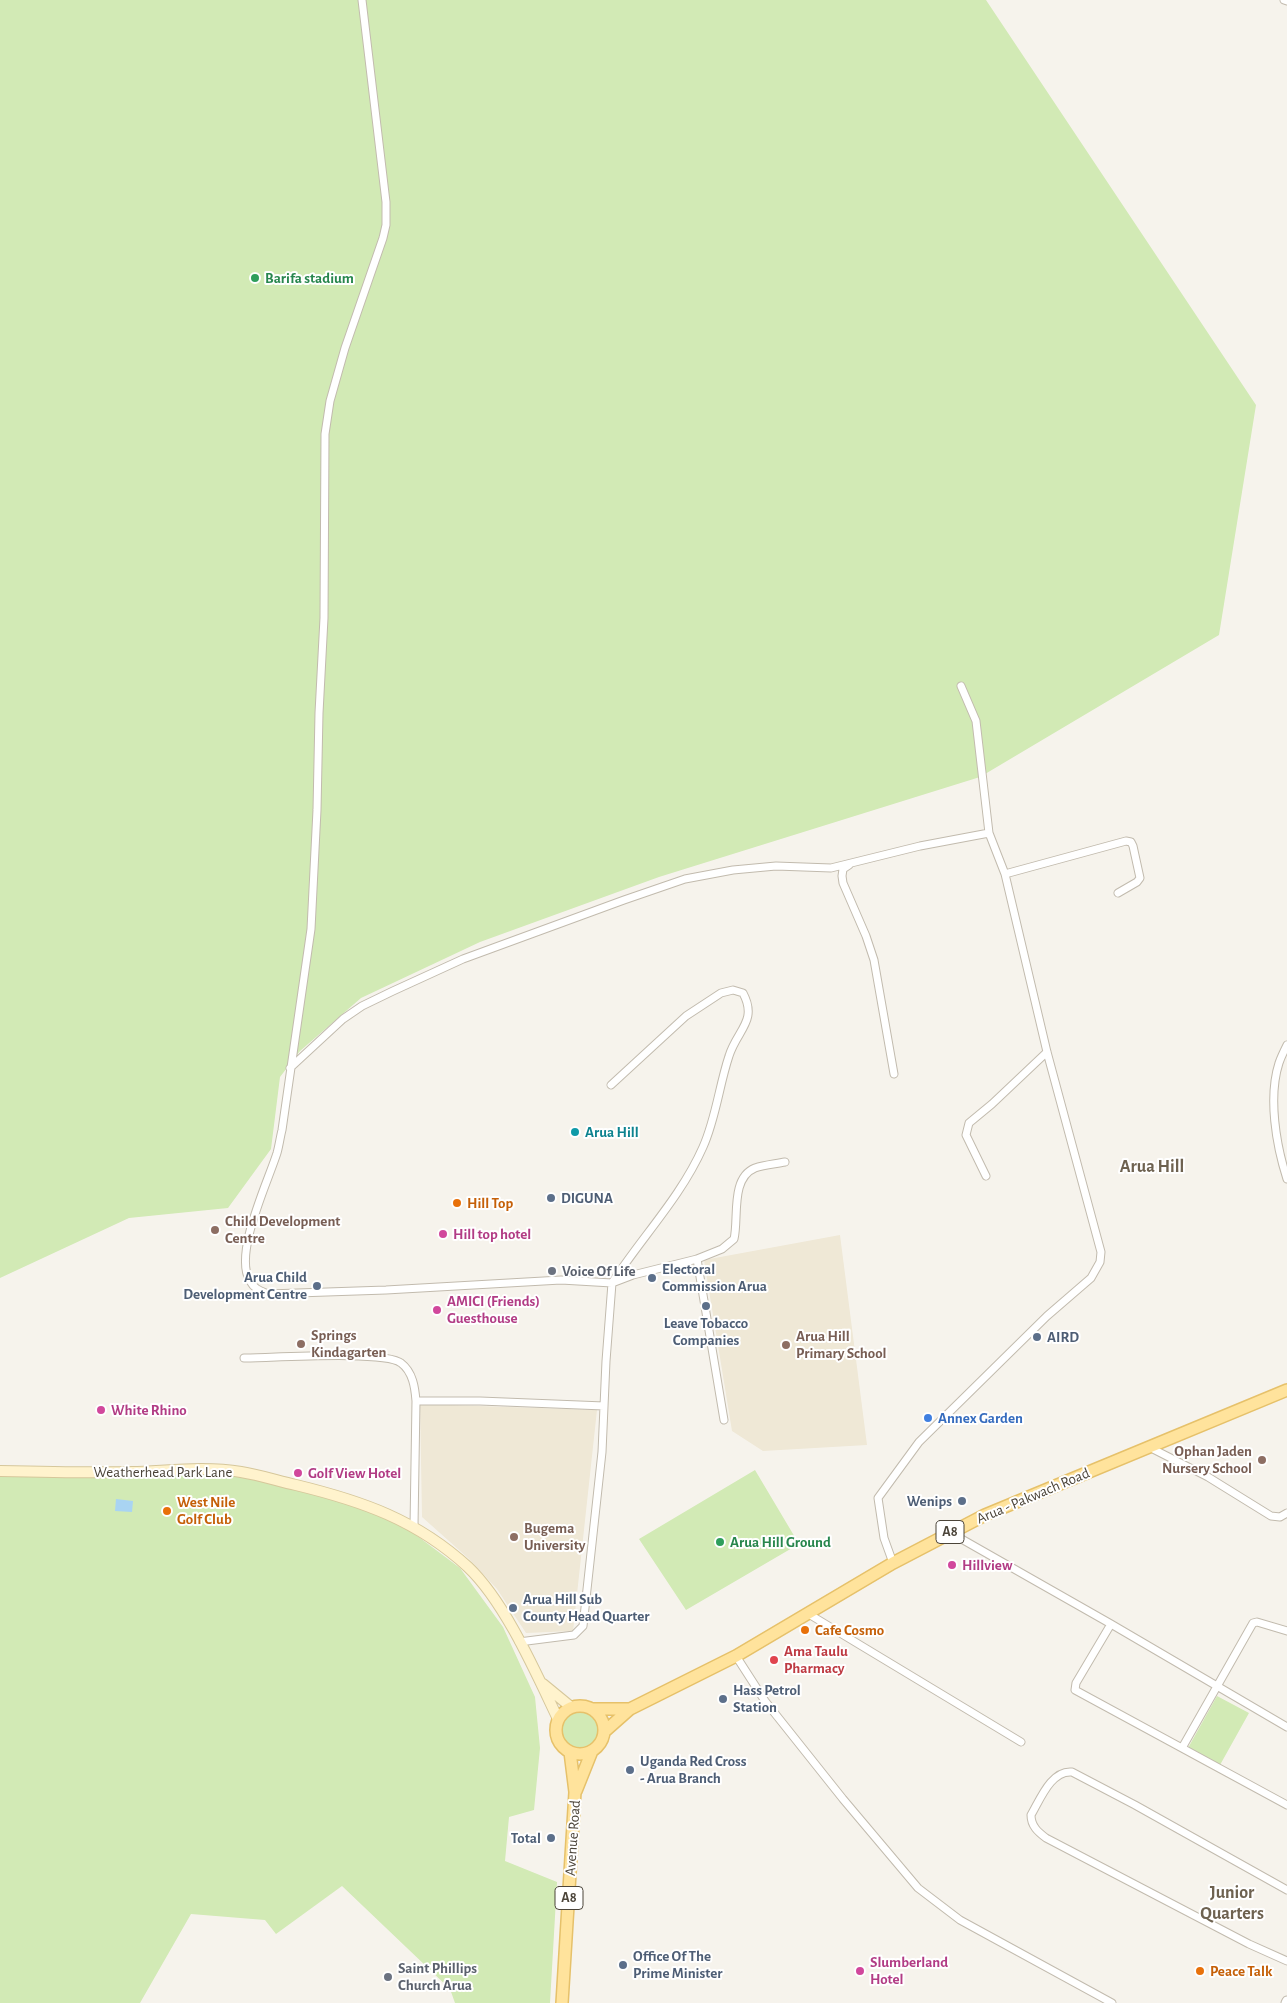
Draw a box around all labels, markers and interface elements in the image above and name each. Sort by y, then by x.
place label: Barifa stadium [265,269,354,287]
marker: Barifa stadium [249,272,261,284]
place label: Arua Hill [585,1123,639,1141]
marker: Arua Hill [569,1126,581,1138]
district label: Arua Hill [1120,1156,1184,1178]
place label: DIGUNA [561,1189,613,1207]
marker: DIGUNA [545,1192,557,1204]
place label: Hill Top [467,1194,513,1212]
marker: Hill Top [451,1197,463,1209]
place label: Child Development Centre [225,1212,340,1247]
marker: Child Development Centre [209,1224,221,1236]
place label: Hill top hotel [453,1225,531,1243]
marker: Hill top hotel [437,1228,449,1240]
place label: Electoral Commission Arua [662,1260,767,1295]
place label: Voice Of Life [562,1262,636,1280]
marker: Voice Of Life [546,1265,558,1277]
place label: Arua Child Development Centre [183,1268,307,1303]
marker: Electoral Commission Arua [646,1272,658,1284]
marker: Arua Child Development Centre [311,1280,323,1292]
place label: AMICI (Friends) Guesthouse [447,1292,540,1327]
marker: Leave Tobacco Companies [700,1300,712,1312]
marker: AMICI (Friends) Guesthouse [431,1304,443,1316]
place label: Leave Tobacco Companies [664,1314,748,1349]
place label: Springs Kindagarten [311,1326,386,1361]
place label: Arua Hill Primary School [796,1327,887,1362]
place label: AIRD [1047,1328,1079,1346]
marker: AIRD [1031,1331,1043,1343]
marker: Springs Kindagarten [295,1338,307,1350]
marker: Arua Hill Primary School [780,1339,792,1351]
place label: White Rhino [111,1401,187,1419]
marker: White Rhino [95,1404,107,1416]
place label: Annex Garden [938,1409,1023,1427]
marker: Annex Garden [922,1412,934,1424]
place label: Ophan Jaden Nursery School [1162,1442,1252,1477]
marker: Ophan Jaden Nursery School [1256,1454,1268,1466]
street label: Weatherhead Park Lane [94,1463,232,1481]
place label: Golf View Hotel [308,1464,401,1482]
street label: Arua - Pakwach Road [974,1464,1092,1528]
marker: Golf View Hotel [292,1467,304,1479]
place label: Wenips [907,1492,952,1510]
place label: West Nile Golf Club [177,1493,235,1528]
marker: Wenips [956,1495,968,1507]
marker: West Nile Golf Club [161,1505,173,1517]
place label: Bugema University [524,1519,585,1554]
road number: A8 [936,1520,964,1544]
marker: Bugema University [508,1531,520,1543]
place label: Arua Hill Ground [730,1533,831,1551]
marker: Arua Hill Ground [714,1536,726,1548]
place label: Hillview [962,1556,1012,1574]
marker: Hillview [946,1559,958,1571]
place label: Arua Hill Sub County Head Quarter [523,1590,649,1625]
marker: Arua Hill Sub County Head Quarter [507,1602,519,1614]
place label: Cafe Cosmo [815,1621,884,1639]
marker: Cafe Cosmo [799,1624,811,1636]
place label: Ama Taulu Pharmacy [784,1642,848,1677]
marker: Ama Taulu Pharmacy [768,1654,780,1666]
place label: Hass Petrol Station [733,1681,801,1716]
marker: Hass Petrol Station [717,1693,729,1705]
place label: Uganda Red Cross - Arua Branch [640,1752,747,1787]
marker: Uganda Red Cross - Arua Branch [624,1764,636,1776]
street label: Avenue Road [561,1799,585,1877]
place label: Total [511,1829,541,1847]
marker: Total [545,1832,557,1844]
district label: Junior Quarters [1200,1882,1264,1925]
road number: A8 [555,1886,583,1910]
place label: Office Of The Prime Minister [633,1947,723,1982]
place label: Slumberland Hotel [870,1953,948,1988]
place label: Saint Phillips Church Arua [398,1959,477,1994]
marker: Office Of The Prime Minister [617,1959,629,1971]
place label: Peace Talk [1210,1962,1272,1980]
marker: Slumberland Hotel [854,1965,866,1977]
marker: Peace Talk [1194,1965,1206,1977]
marker: Saint Phillips Church Arua [382,1971,394,1983]

